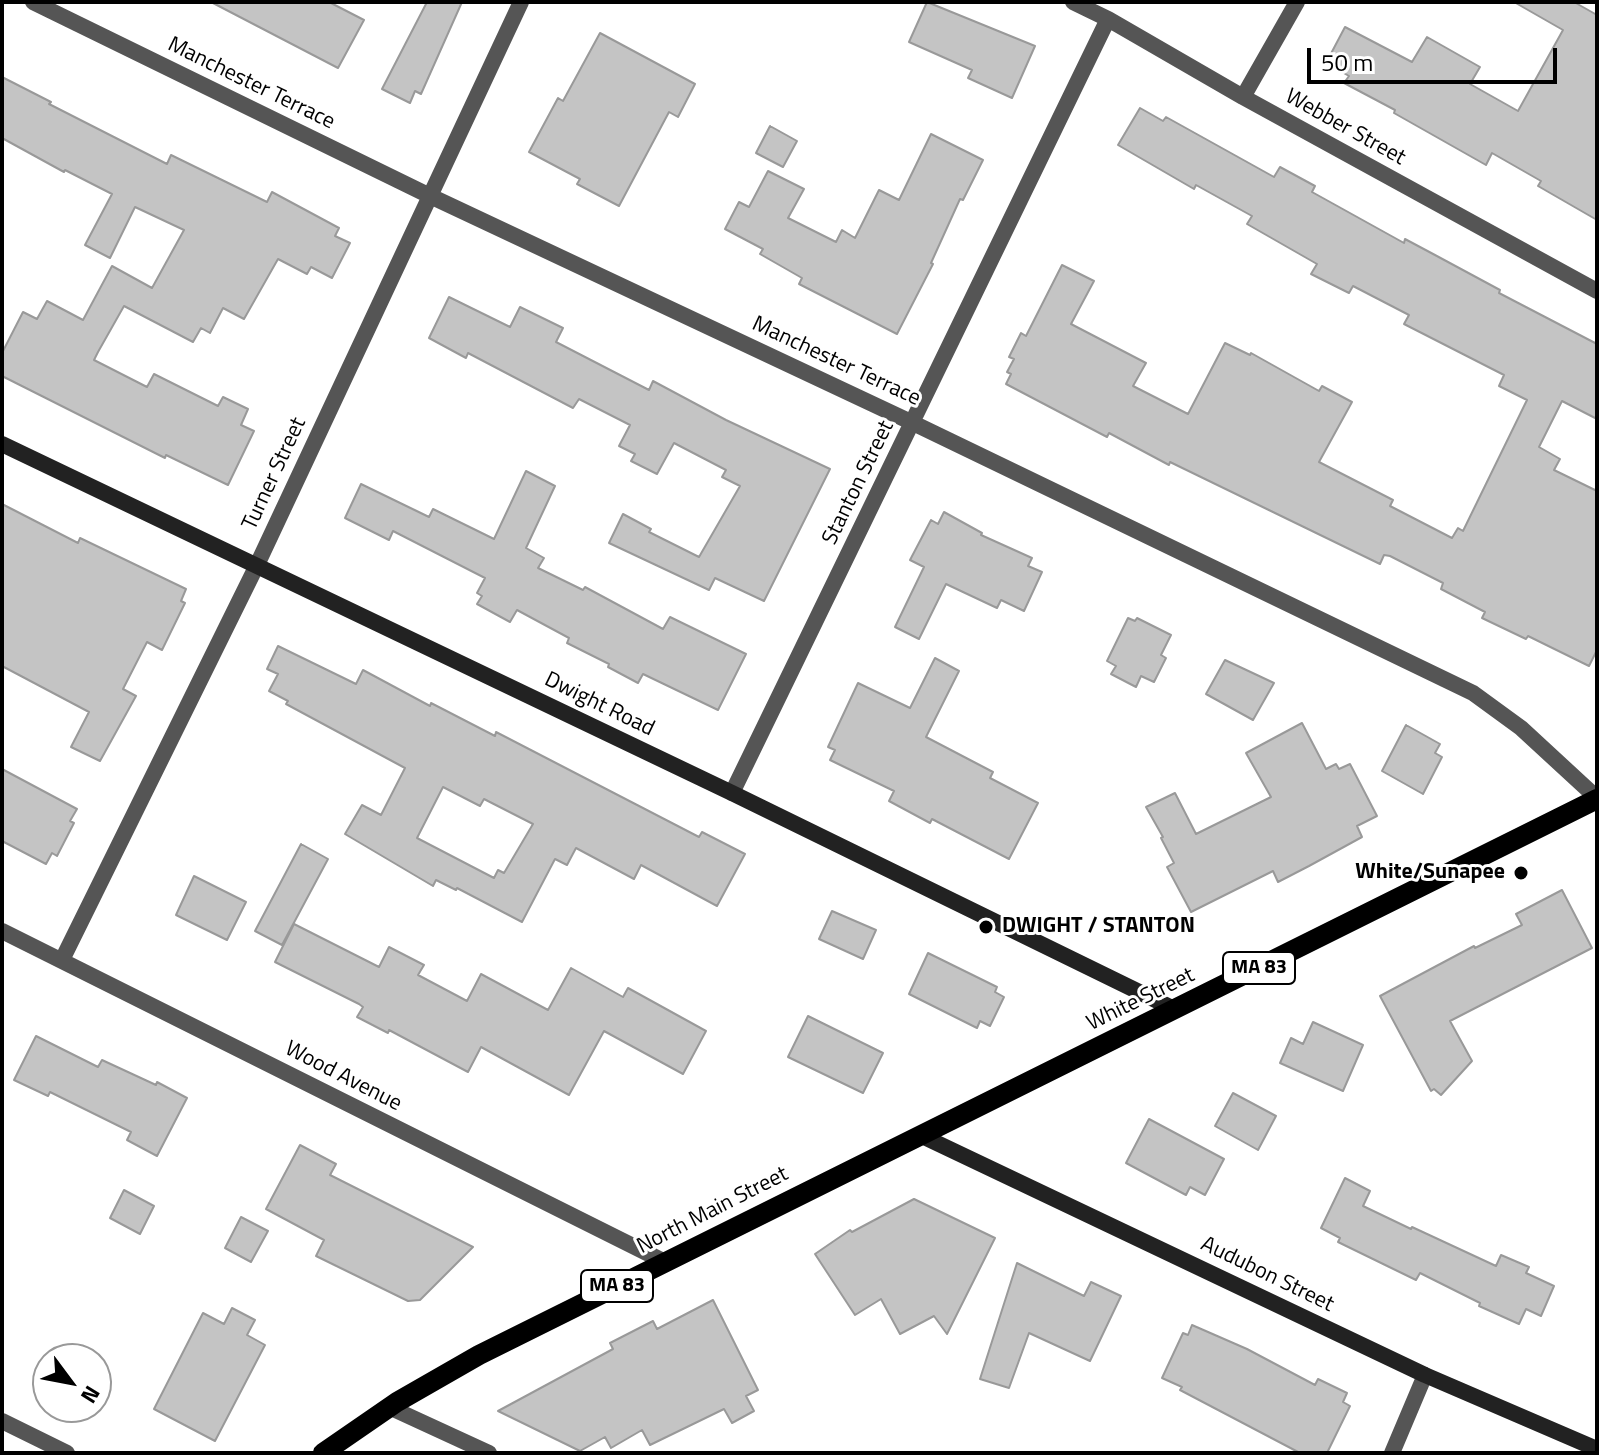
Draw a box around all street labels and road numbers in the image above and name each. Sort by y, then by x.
street label: Manchester Terrace [163,32,339,136]
street label: Webber Street [1280,84,1410,172]
street label: Manchester Terrace [748,311,924,413]
street label: Turner Street [237,414,313,534]
street label: Stanton Street [818,417,900,549]
street label: Dwight Road [540,667,658,743]
road number: MA 83 [1223,952,1295,984]
street label: White Street [1083,963,1199,1037]
street label: Wood Avenue [280,1036,406,1118]
street label: North Main Street [633,1162,793,1260]
street label: Audubon Street [1196,1231,1338,1319]
road number: MA 83 [581,1270,653,1302]

